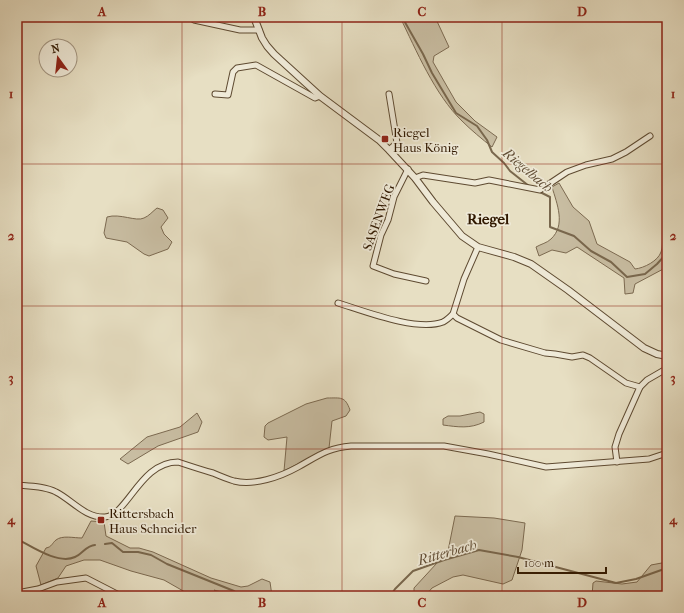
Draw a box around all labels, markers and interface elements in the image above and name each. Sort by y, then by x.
text: A [97,4,107,19]
text: B [258,4,267,19]
text: C [418,4,427,19]
text: D [577,4,587,19]
north arrow [38,38,78,78]
text: N [50,41,62,56]
text: 1 [9,86,14,101]
text: 1 [671,86,676,101]
place label: Riegel Haus König [393,125,459,155]
marker: Riegel Haus König [380,134,390,144]
water label: Riegelbach [498,144,556,196]
street label: SASENWEG [360,182,397,252]
district label: Riegel [467,210,510,228]
text: 2 [8,228,15,243]
text: 2 [670,228,677,243]
text: 3 [8,370,14,386]
text: 3 [670,370,676,386]
place label: Rittersbach Haus Schneider [109,506,197,536]
text: 4 [6,512,16,528]
text: 4 [668,512,678,528]
marker: Rittersbach Haus Schneider [96,515,106,525]
water label: Ritterbach [415,536,479,569]
scale bar [518,549,606,575]
text: 100 m [524,556,554,570]
text: A [97,595,107,610]
text: B [258,595,267,610]
text: C [418,595,427,610]
text: D [577,595,587,610]

